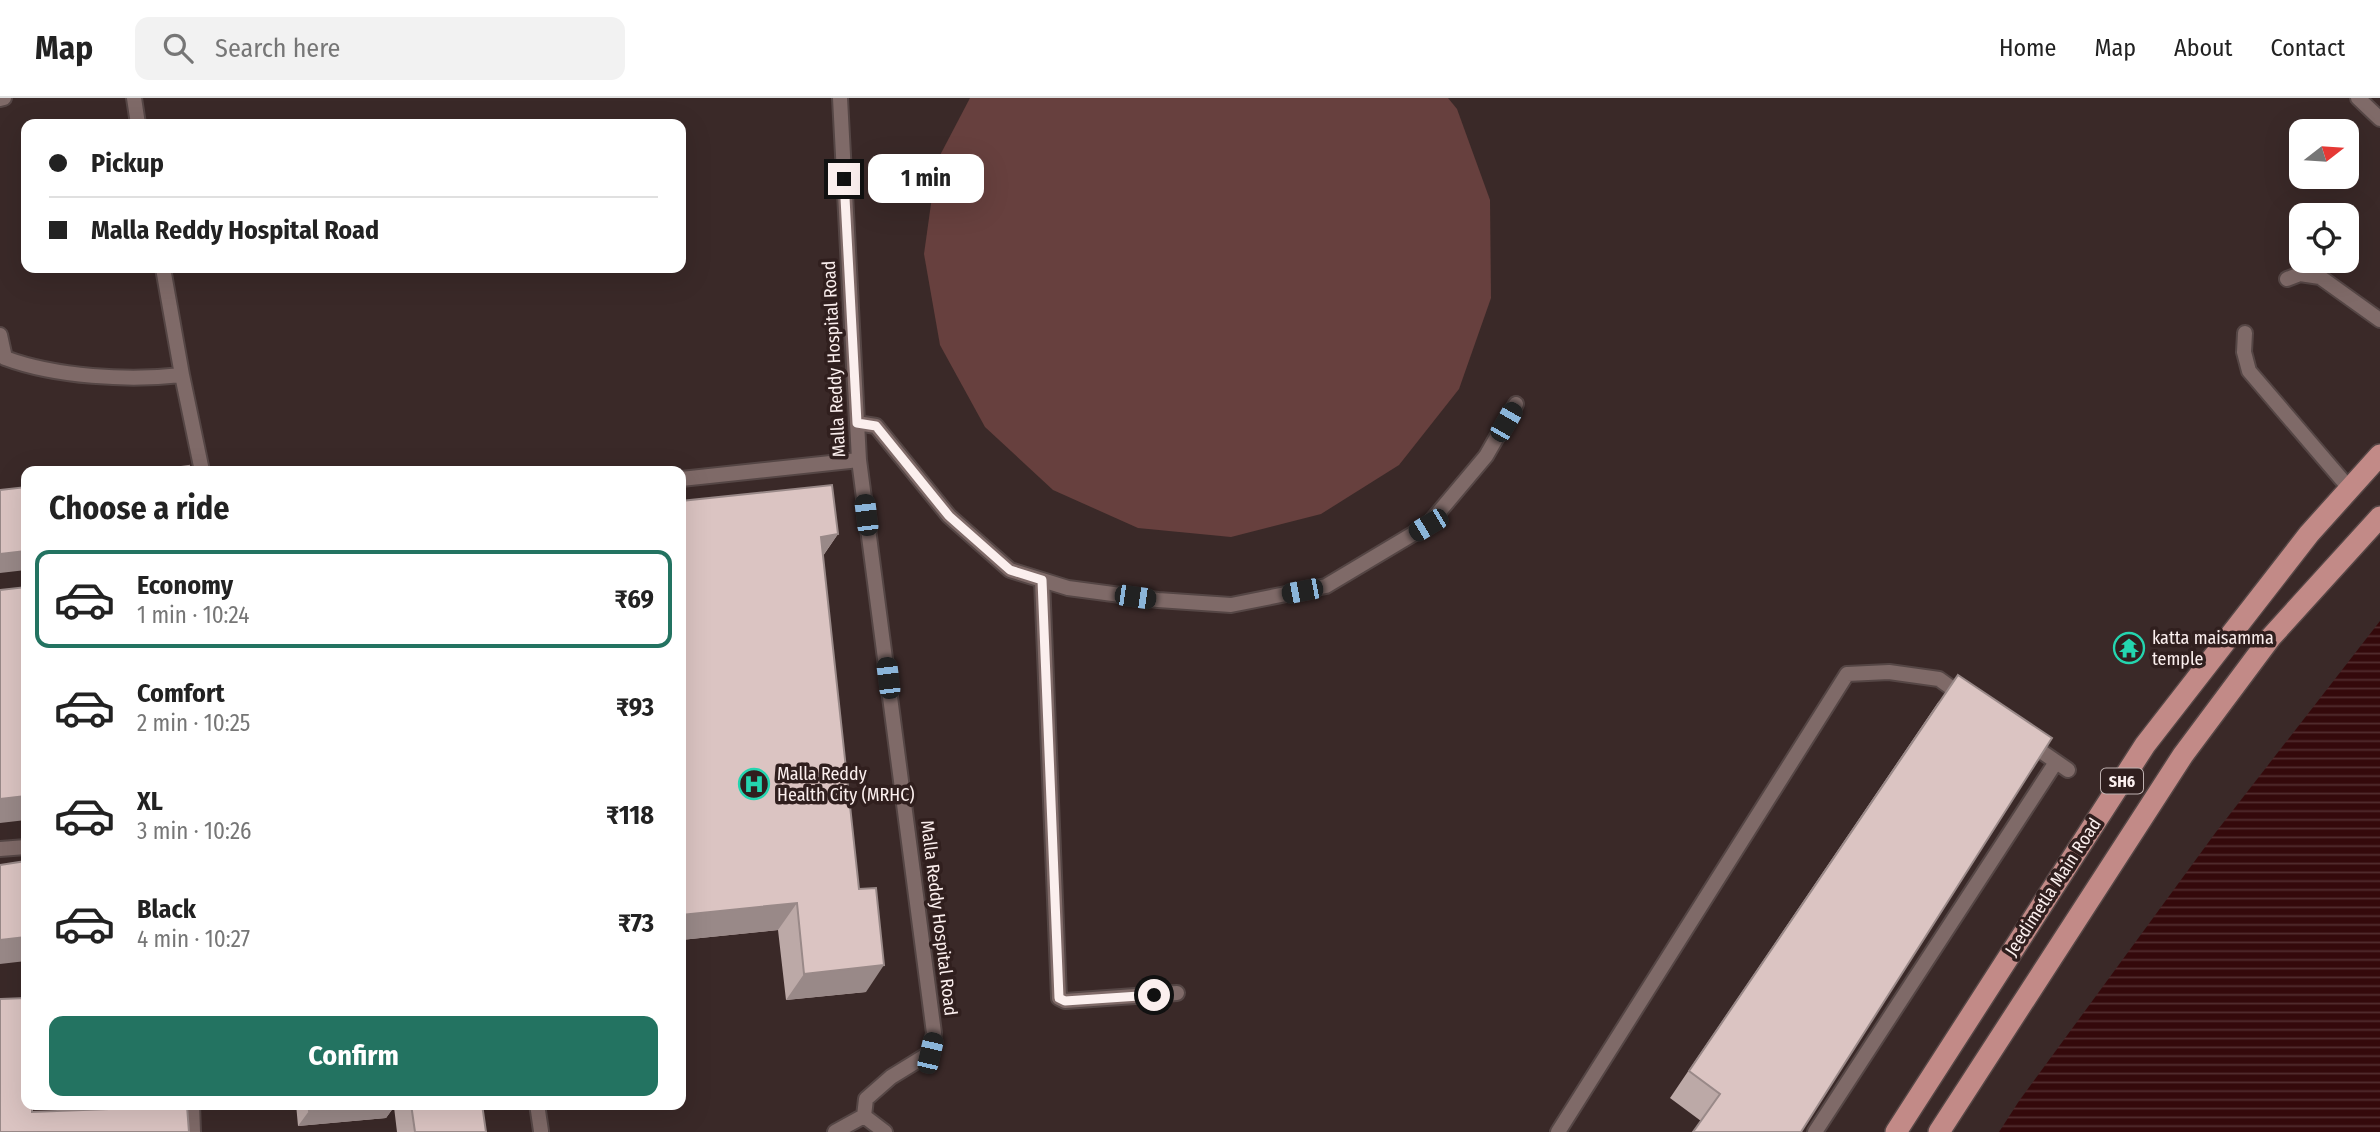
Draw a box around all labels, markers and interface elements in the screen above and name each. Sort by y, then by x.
search box [135,17,625,80]
text: Map [35,28,93,68]
icon: search [159,29,197,67]
text: Search here [215,33,340,64]
text: Home [1999,34,2056,62]
text: Map [2094,34,2136,62]
text: About [2174,34,2232,62]
text: Contact [2270,34,2345,62]
north arrow [2289,119,2359,189]
map controls [2289,119,2359,273]
text: Pickup [91,148,164,179]
callout: 1 min [868,154,984,204]
route end [828,163,860,195]
text: 1 min [901,164,951,192]
button: locate [2289,203,2359,273]
text: Malla Reddy Hospital Road [91,215,379,246]
street label: Malla Reddy Hospital Road [818,260,850,458]
car [1487,399,1526,445]
text: Choose a ride [49,489,230,527]
car [854,493,879,537]
car [1405,505,1452,545]
icon: car [53,568,116,631]
text: Economy [137,570,233,601]
car [1280,577,1325,605]
text: ₹69 [615,584,654,615]
car [1113,584,1158,610]
text: 1 min · 10:24 [137,601,249,629]
place label: katta maisamma temple [2152,627,2274,670]
temple icon: katta maisamma temple [2112,631,2146,665]
car [876,656,901,700]
icon: car [53,676,116,739]
text: Comfort [137,678,225,709]
text: ₹93 [616,692,654,723]
text: 2 min · 10:25 [137,709,250,737]
place label: Malla Reddy Health City (MRHC) [777,763,915,806]
hospital icon: Malla Reddy Health City (MRHC) [737,767,771,801]
road number: SH6 [2101,768,2143,794]
icon: car [53,784,116,847]
text: XL [137,786,163,817]
text: ₹118 [606,800,654,831]
street label: Jeedimetla Main Road [2000,814,2106,960]
text: 3 min · 10:26 [137,817,251,845]
street label: Malla Reddy Hospital Road [916,819,962,1017]
icon: car [53,892,116,955]
text: Black [137,894,196,925]
text: ₹73 [618,908,654,939]
text: 4 min · 10:27 [137,925,250,953]
route start [1138,979,1170,1011]
button: Confirm [49,1016,658,1096]
car [916,1030,945,1076]

